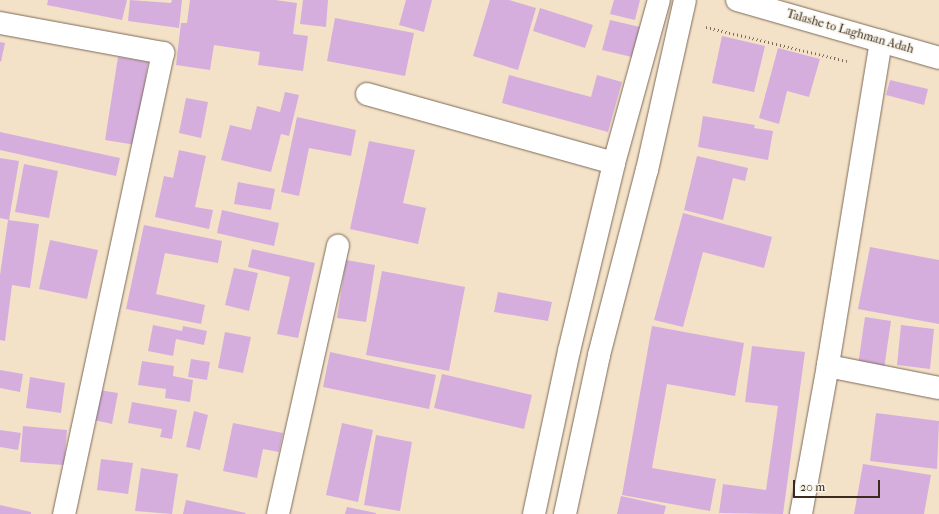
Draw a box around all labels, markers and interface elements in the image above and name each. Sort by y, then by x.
street label: Talashe to Laghman Adah [785,7,915,57]
scale bar [795,472,882,498]
text: 20 m [800,480,825,494]

